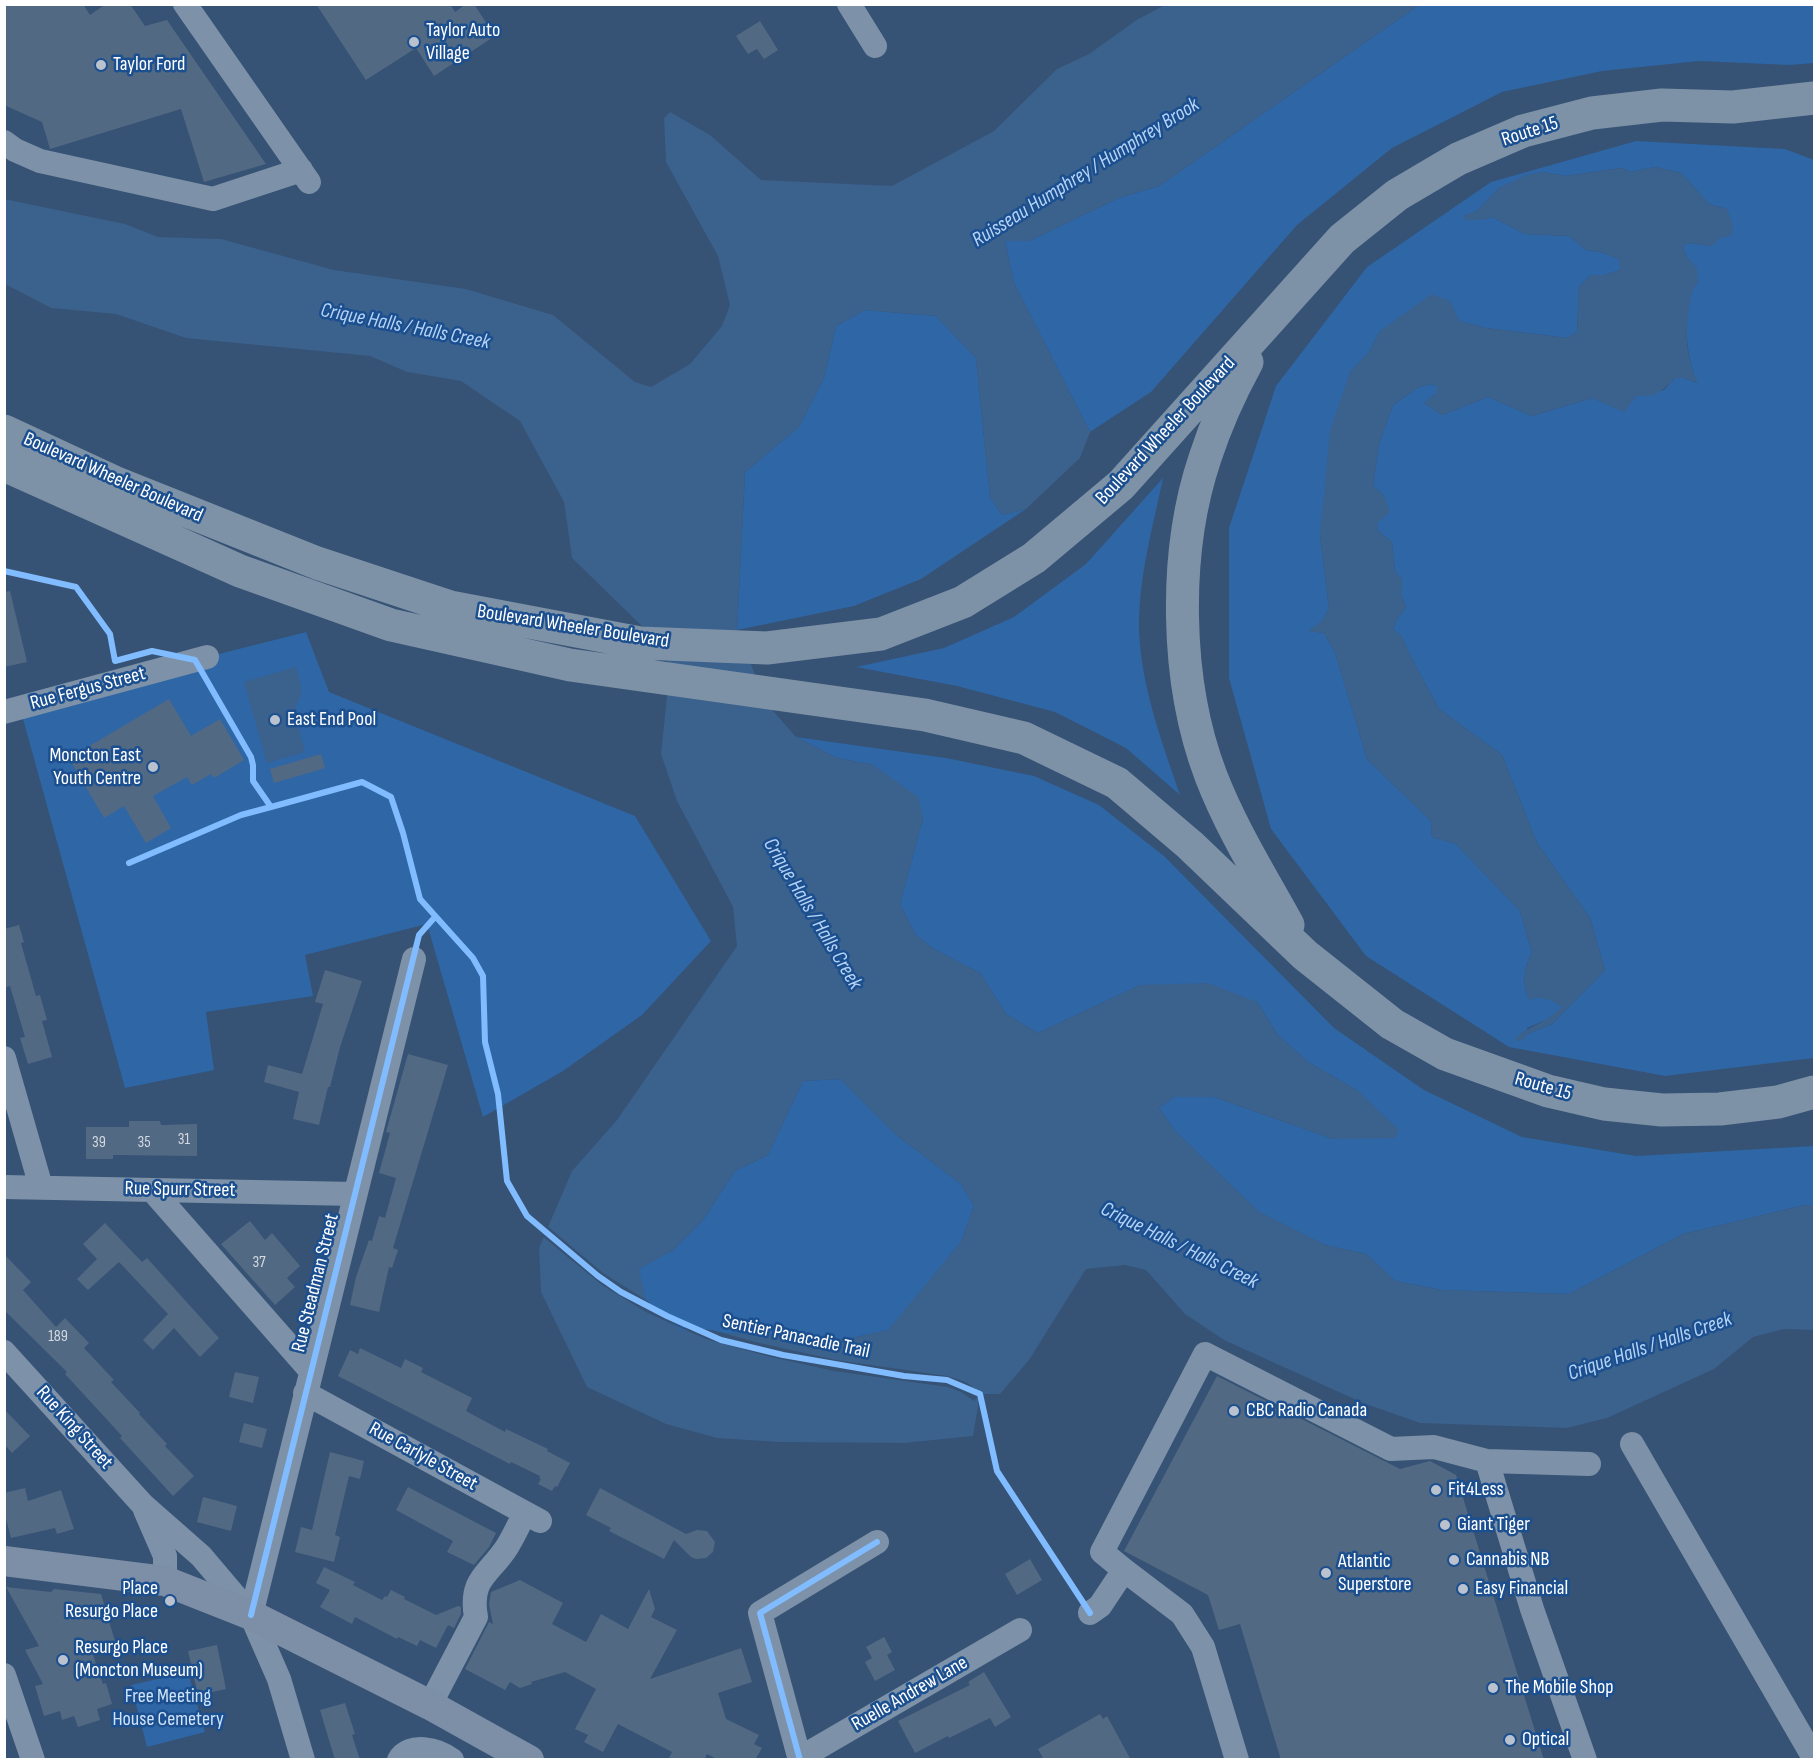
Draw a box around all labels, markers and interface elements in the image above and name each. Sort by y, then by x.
place label: Taylor Auto Village [426,19,500,66]
marker: Taylor Auto Village [407,35,421,49]
place label: Taylor Ford [113,53,185,77]
marker: Taylor Ford [94,58,108,72]
water label: Ruisseau Humphrey / Humphrey Brook [968,93,1204,253]
street label: Route 15 [1499,112,1561,152]
water label: Crique Halls / Halls Creek [318,298,492,356]
street label: Boulevard Wheeler Boulevard [1091,352,1241,510]
street label: Boulevard Wheeler Boulevard [20,428,206,528]
street label: Boulevard Wheeler Boulevard [475,600,671,654]
street label: Rue Fergus Street [28,662,148,716]
place label: East End Pool [287,708,376,732]
marker: East End Pool [268,713,282,727]
place label: Moncton East Youth Centre [49,744,141,791]
marker: Moncton East Youth Centre [146,760,160,774]
water label: Crique Halls / Halls Creek [757,834,867,994]
street label: Route 15 [1512,1067,1574,1107]
house number: 31 [178,1130,190,1150]
house number: 39 [92,1133,106,1153]
house number: 35 [137,1133,151,1153]
street label: Rue Spurr Street [124,1177,236,1203]
water label: Crique Halls / Halls Creek [1096,1197,1262,1295]
street label: Rue Steadman Street [287,1211,345,1355]
house number: 37 [252,1253,266,1273]
water label: Crique Halls / Halls Creek [1565,1307,1735,1387]
street label: Sentier Panacadie Trail [720,1310,872,1364]
house number: 189 [48,1327,68,1347]
street label: Rue King Street [30,1381,118,1475]
place label: CBC Radio Canada [1246,1399,1367,1423]
marker: CBC Radio Canada [1227,1404,1241,1418]
street label: Rue Carlyle Street [365,1417,481,1497]
place label: Fit4Less [1448,1478,1504,1502]
marker: Fit4Less [1429,1483,1443,1497]
place label: Giant Tiger [1457,1513,1530,1537]
marker: Giant Tiger [1438,1518,1452,1532]
place label: Cannabis NB [1466,1548,1549,1572]
place label: Atlantic Superstore [1338,1550,1412,1597]
marker: Cannabis NB [1447,1553,1461,1567]
marker: Atlantic Superstore [1319,1566,1333,1580]
place label: Place Resurgo Place [65,1577,158,1624]
place label: Easy Financial [1475,1577,1568,1601]
marker: Easy Financial [1456,1582,1470,1596]
marker: Place Resurgo Place [163,1594,177,1608]
place label: Resurgo Place (Moncton Museum) [75,1636,203,1683]
street label: Ruelle Andrew Lane [848,1651,972,1737]
marker: Resurgo Place (Moncton Museum) [56,1653,70,1667]
place label: The Mobile Shop [1505,1676,1614,1700]
marker: The Mobile Shop [1486,1681,1500,1695]
park label: Free Meeting House Cemetery [112,1685,224,1732]
place label: Optical [1522,1728,1569,1752]
marker: Optical [1503,1733,1517,1747]

